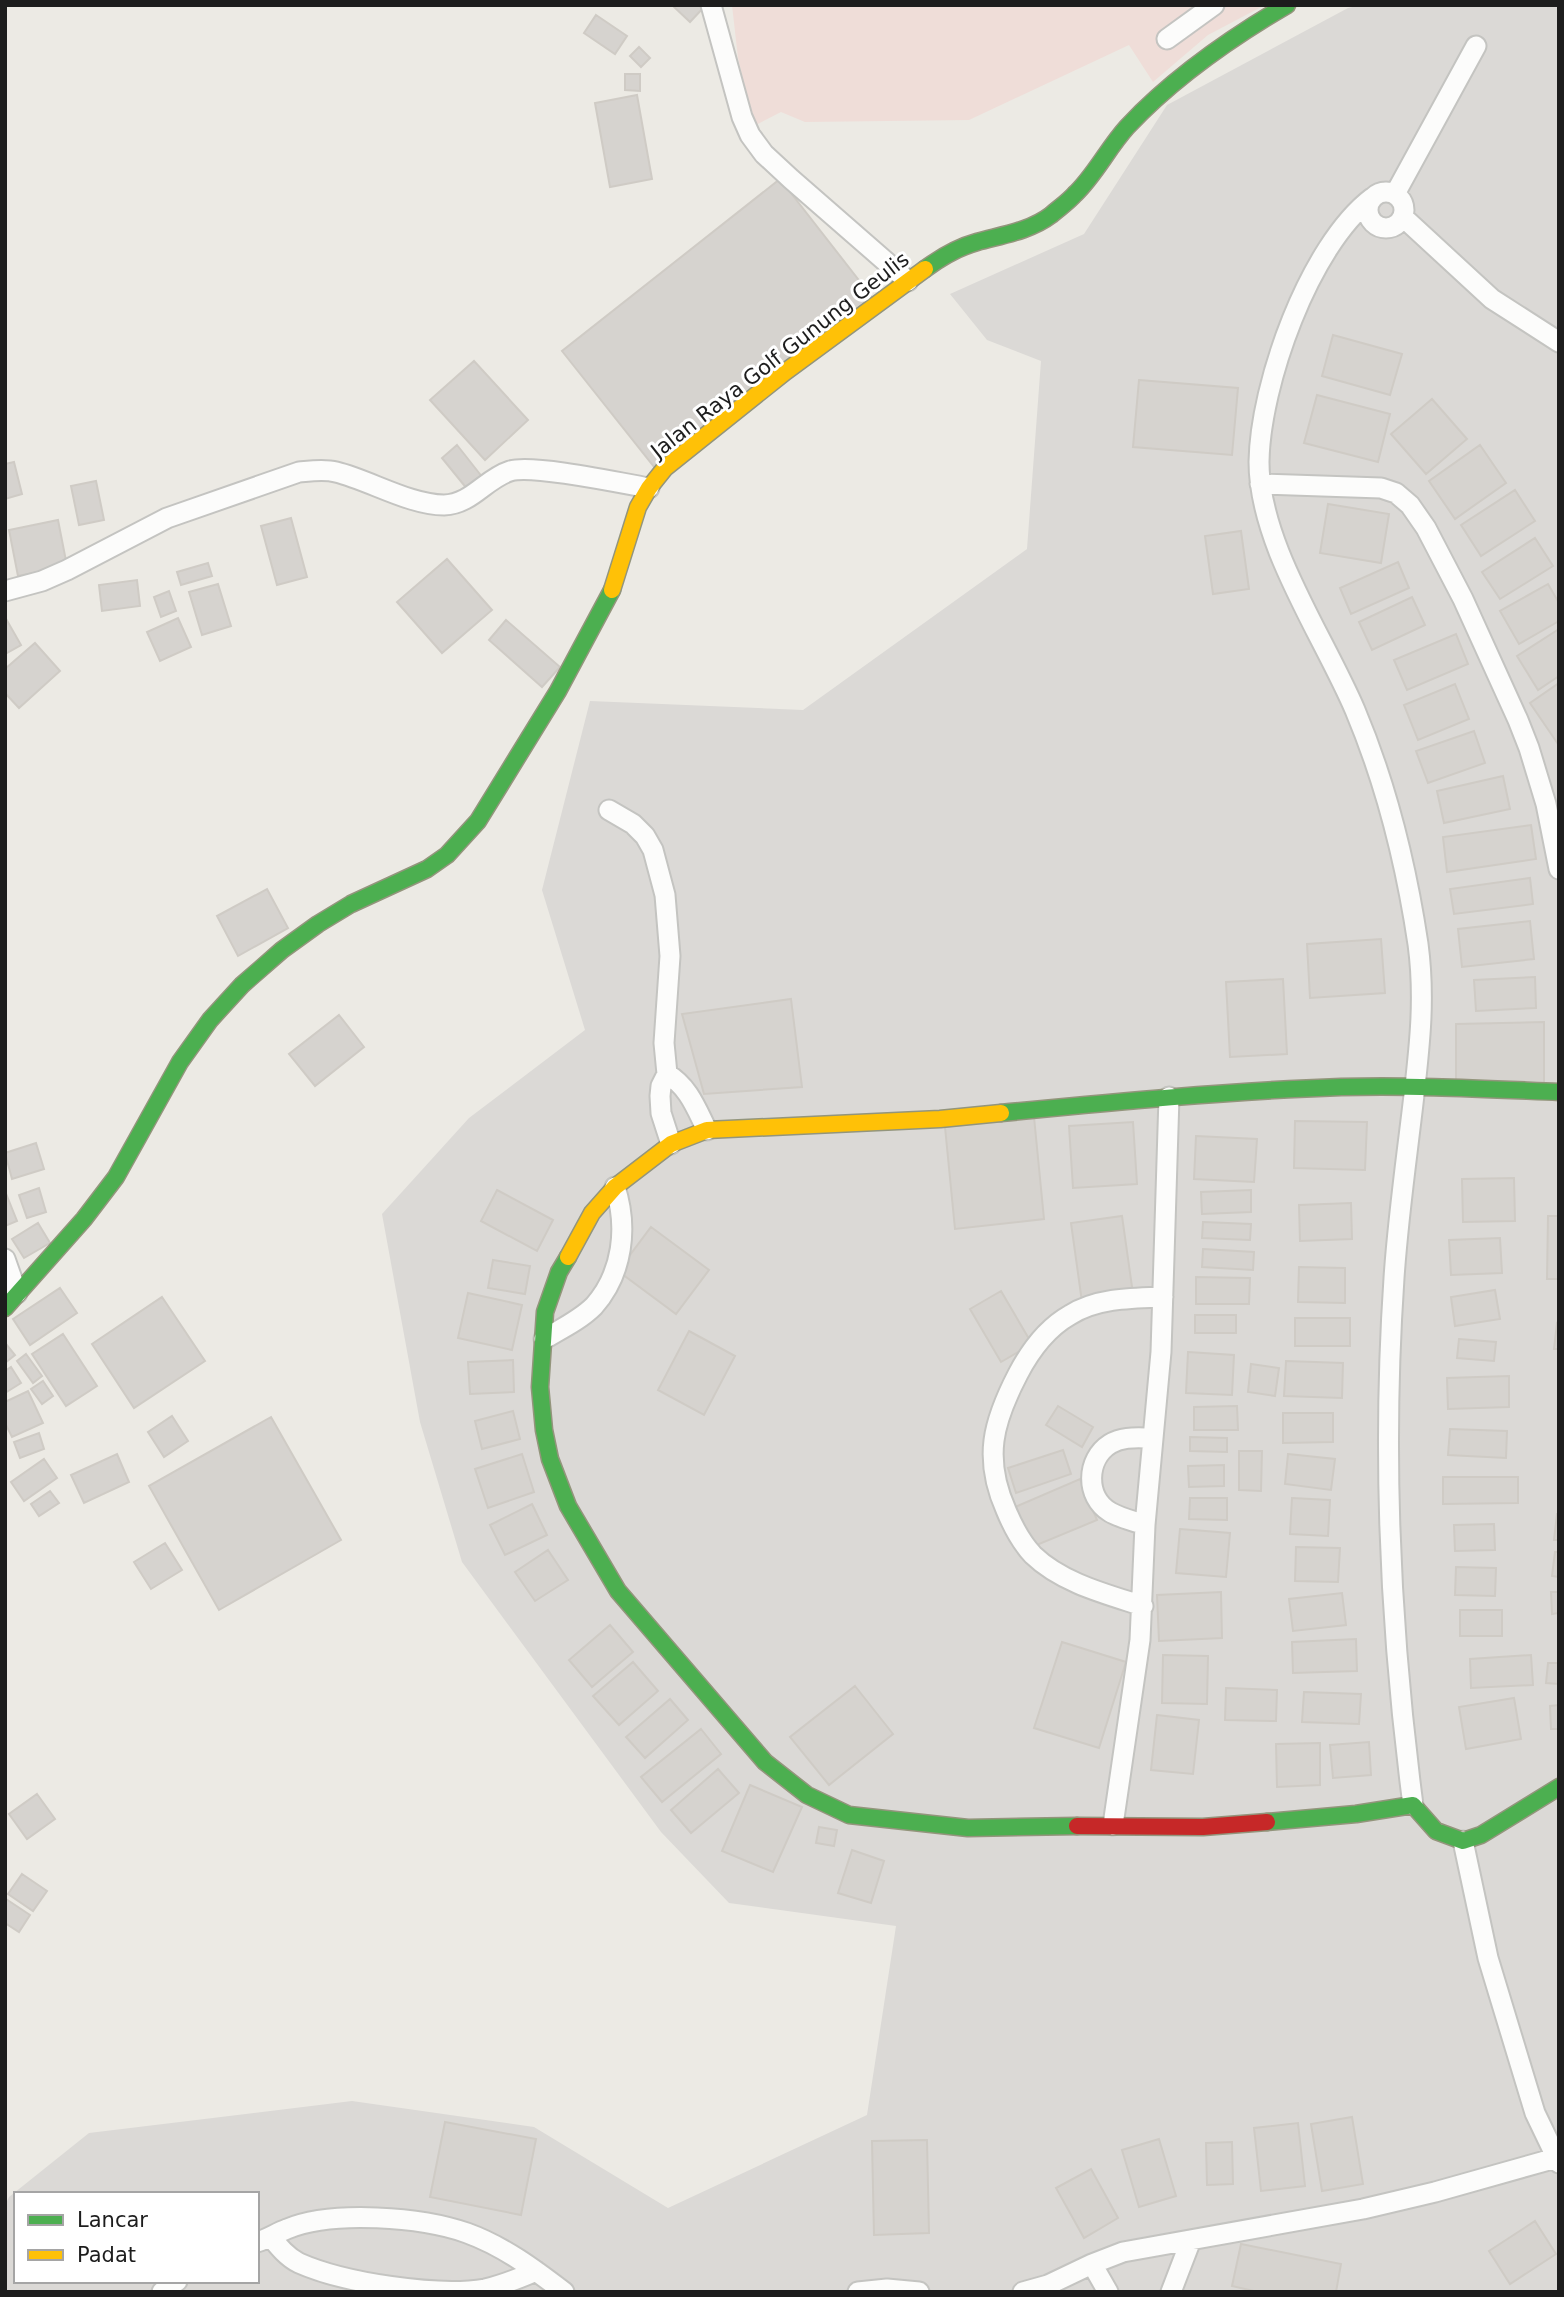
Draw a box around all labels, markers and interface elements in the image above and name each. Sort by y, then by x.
street label: Jalan Raya Golf Gunung Geulis [645,247,914,464]
legend [14,2192,259,2283]
text: Lancar [77,2208,148,2232]
text: Padat [77,2243,136,2267]

